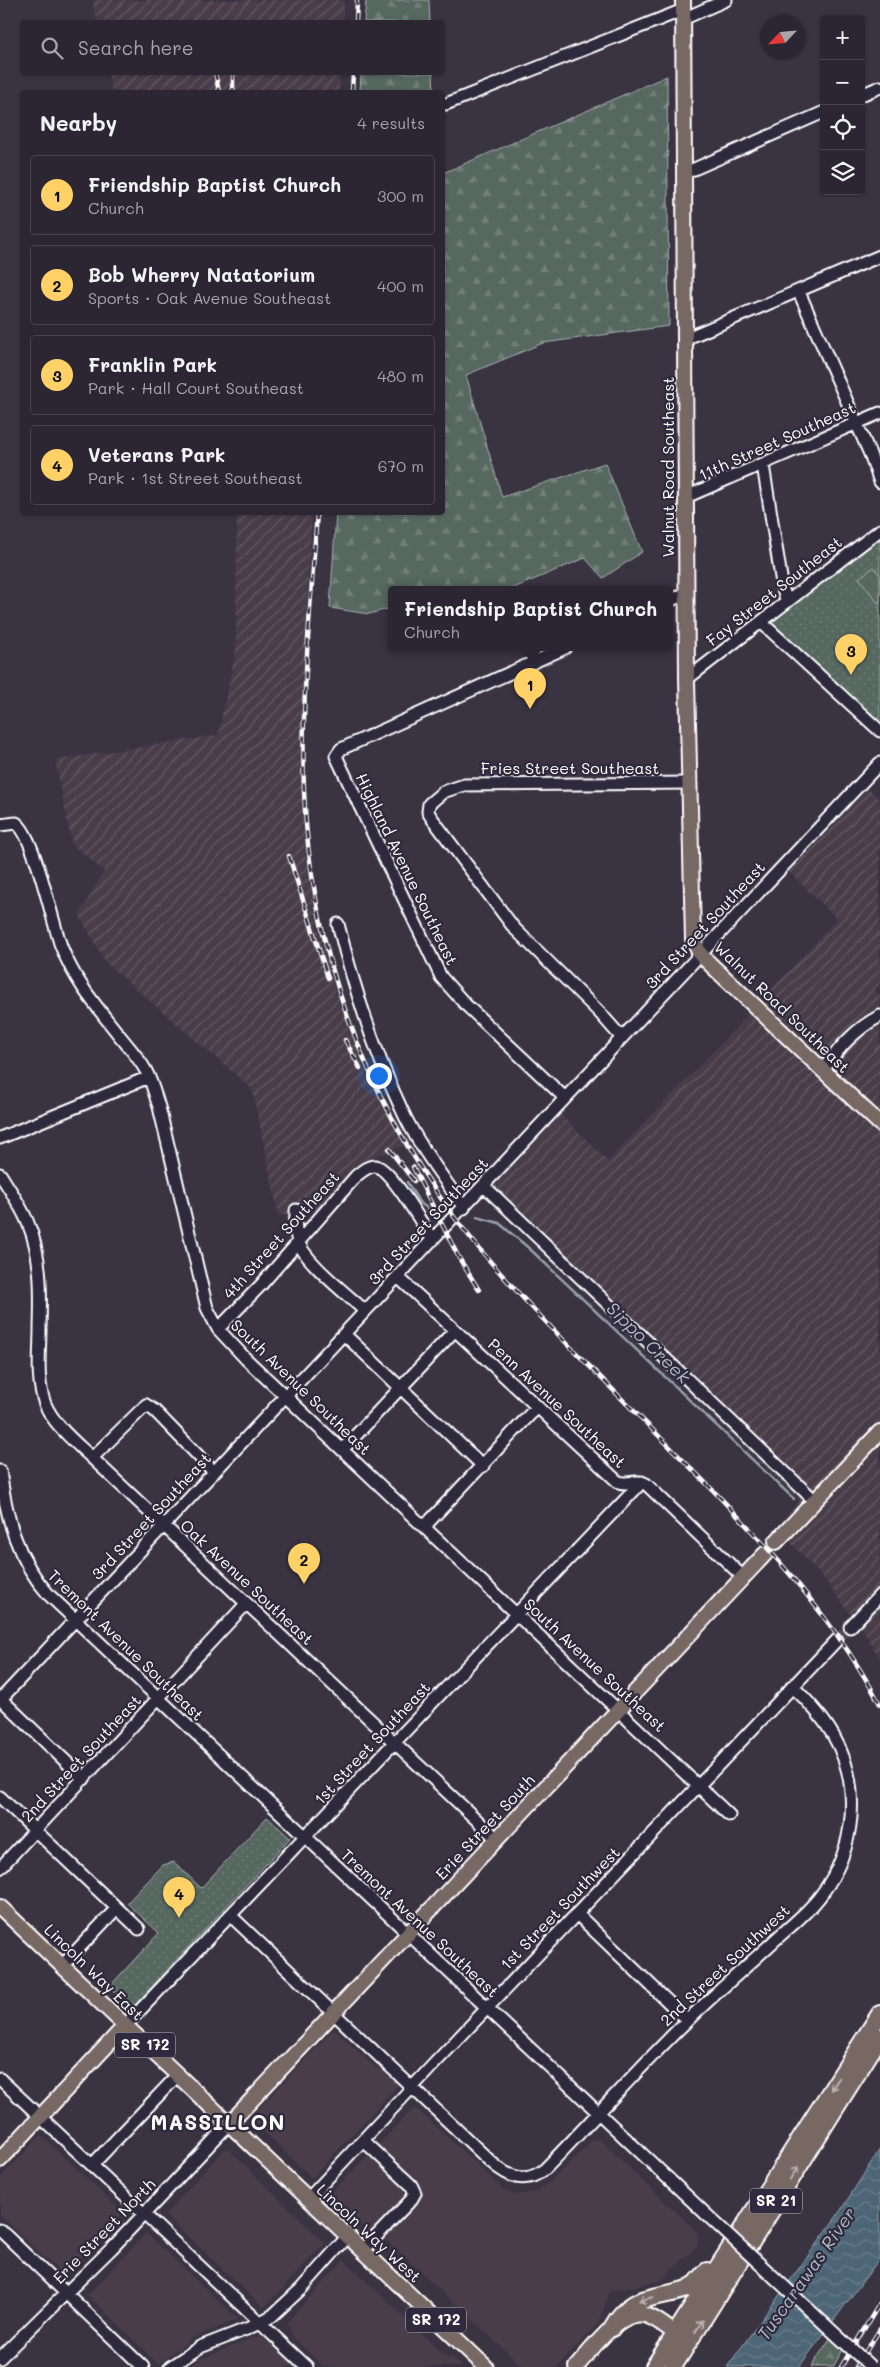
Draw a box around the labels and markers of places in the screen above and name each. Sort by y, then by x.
pin: 3 [835,634,867,675]
pin: 1 [514,668,546,709]
pin: 2 [288,1543,320,1584]
pin: 4 [163,1877,195,1918]

